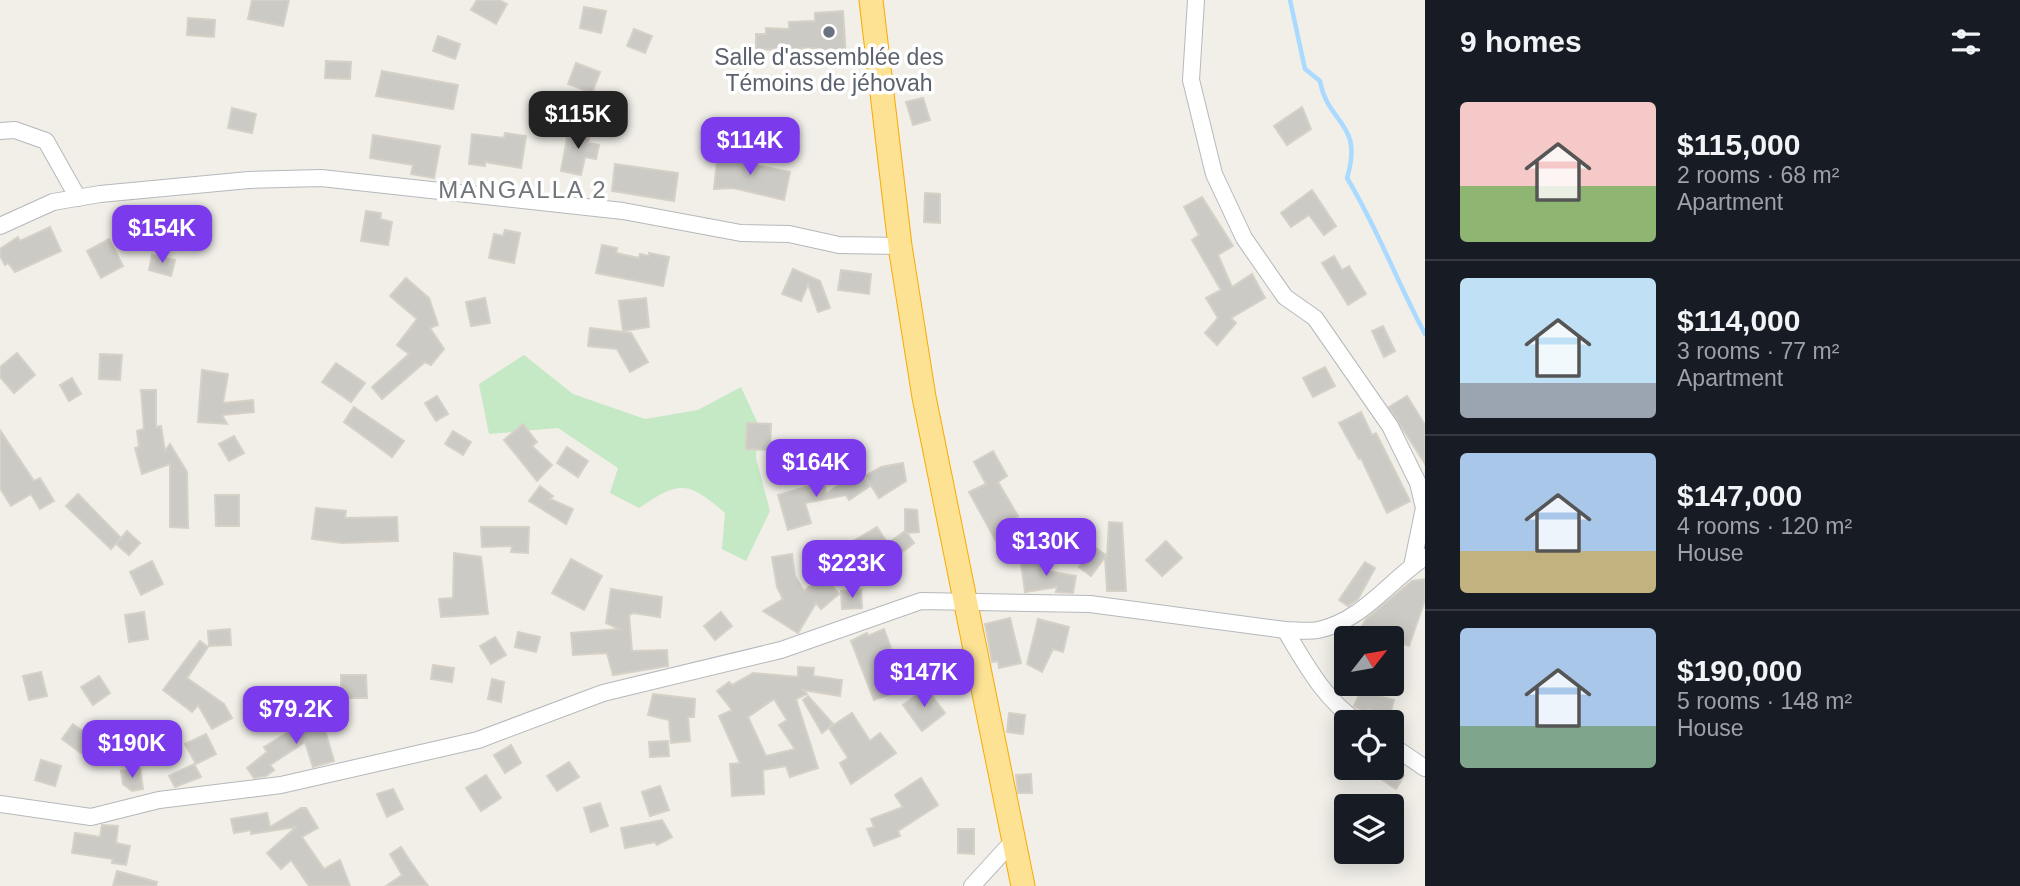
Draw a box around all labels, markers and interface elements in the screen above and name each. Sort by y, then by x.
icon: filters [1947,23,1985,61]
marker: Salle d'assemblée des Témoins de jéhovah [821,24,837,40]
text: 9 homes [1460,25,1582,58]
place label: Salle d'assemblée des Témoins de jéhovah [714,44,944,96]
pin: $115K [529,92,627,151]
text: $115K [545,101,611,127]
pin: $114K [701,118,799,177]
text: $114K [717,127,783,153]
text: $115,000 [1677,128,1800,161]
icon: home [1516,130,1600,214]
text: 2 rooms · 68 m² [1677,162,1839,188]
district label: MANGALLA 2 [438,176,608,203]
text: Apartment [1677,189,1783,215]
pin: $154K [113,205,211,265]
text: $154K [128,215,196,241]
text: $114,000 [1677,304,1800,337]
icon: home [1516,306,1600,390]
text: 3 rooms · 77 m² [1677,338,1839,364]
text: Apartment [1677,365,1783,391]
pin: $164K [767,440,865,499]
text: $164K [782,449,850,475]
text: $147,000 [1677,479,1802,512]
icon: home [1516,481,1600,565]
text: 4 rooms · 120 m² [1677,513,1852,539]
pin: $130K [997,518,1095,578]
text: $130K [1012,528,1080,554]
pin: $223K [803,540,901,600]
text: House [1677,540,1743,566]
text: $223K [818,550,886,576]
north arrow [1334,626,1404,696]
map controls [1334,626,1404,864]
pin: $147K [875,650,973,709]
text: $190,000 [1677,654,1802,687]
icon: home [1516,656,1600,740]
text: $147K [890,659,958,685]
pin: $79.2K [239,686,353,746]
text: 5 rooms · 148 m² [1677,688,1852,714]
text: $79.2K [259,696,333,722]
button: locate [1334,710,1404,780]
text: House [1677,715,1743,741]
pin: $190K [83,720,181,780]
text: $190K [98,730,166,756]
button: layers [1334,794,1404,864]

